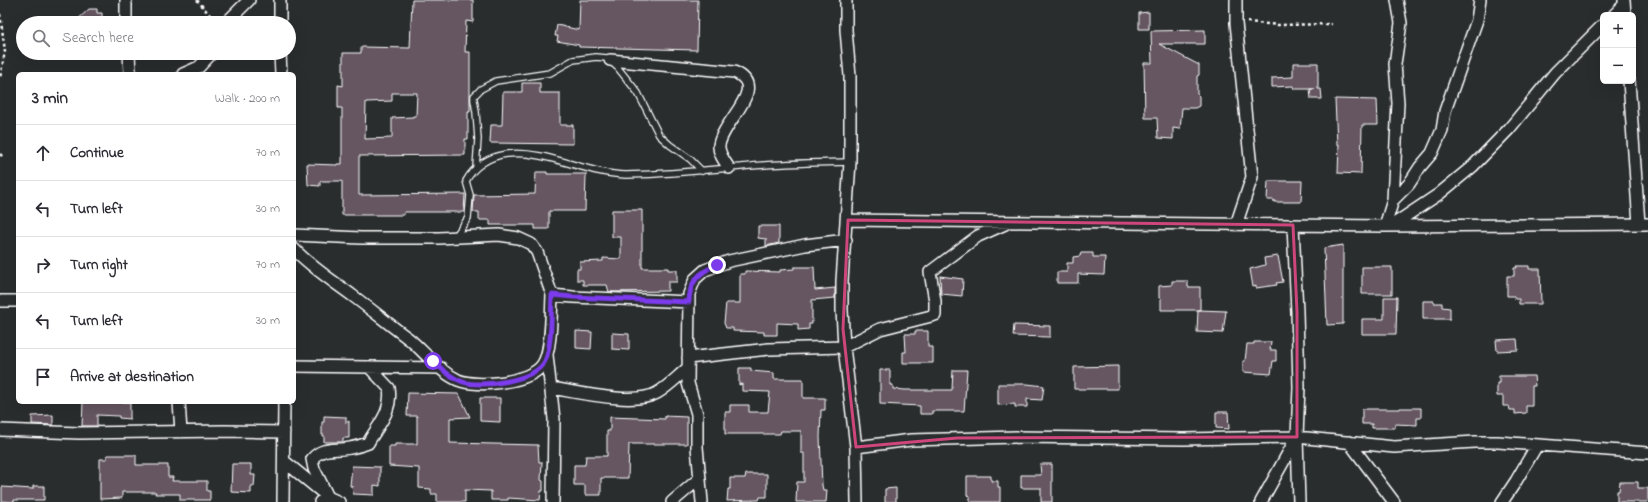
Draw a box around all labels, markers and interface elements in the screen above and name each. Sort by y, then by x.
map controls [1600,12,1636,84]
button: + [1600,12,1636,48]
search box [16,16,296,60]
icon: search [30,27,52,49]
text: Search here [62,27,134,49]
button: − [1600,48,1636,84]
text: 3 min [32,86,68,111]
text: Walk · 200 m [215,89,280,108]
icon: ahead [32,142,54,164]
text: Continue [70,142,124,164]
text: 70 m [256,143,280,162]
icon: left [32,198,54,220]
text: Turn left [70,198,123,220]
text: 30 m [256,199,280,218]
icon: right [32,254,54,276]
text: Turn right [70,254,128,276]
text: 70 m [256,255,280,274]
route end [708,256,726,274]
icon: left [32,310,54,332]
text: Turn left [70,310,123,332]
text: 30 m [256,311,280,330]
route start [424,352,442,370]
icon: arrive [32,366,54,388]
text: Arrive at destination [70,366,194,388]

